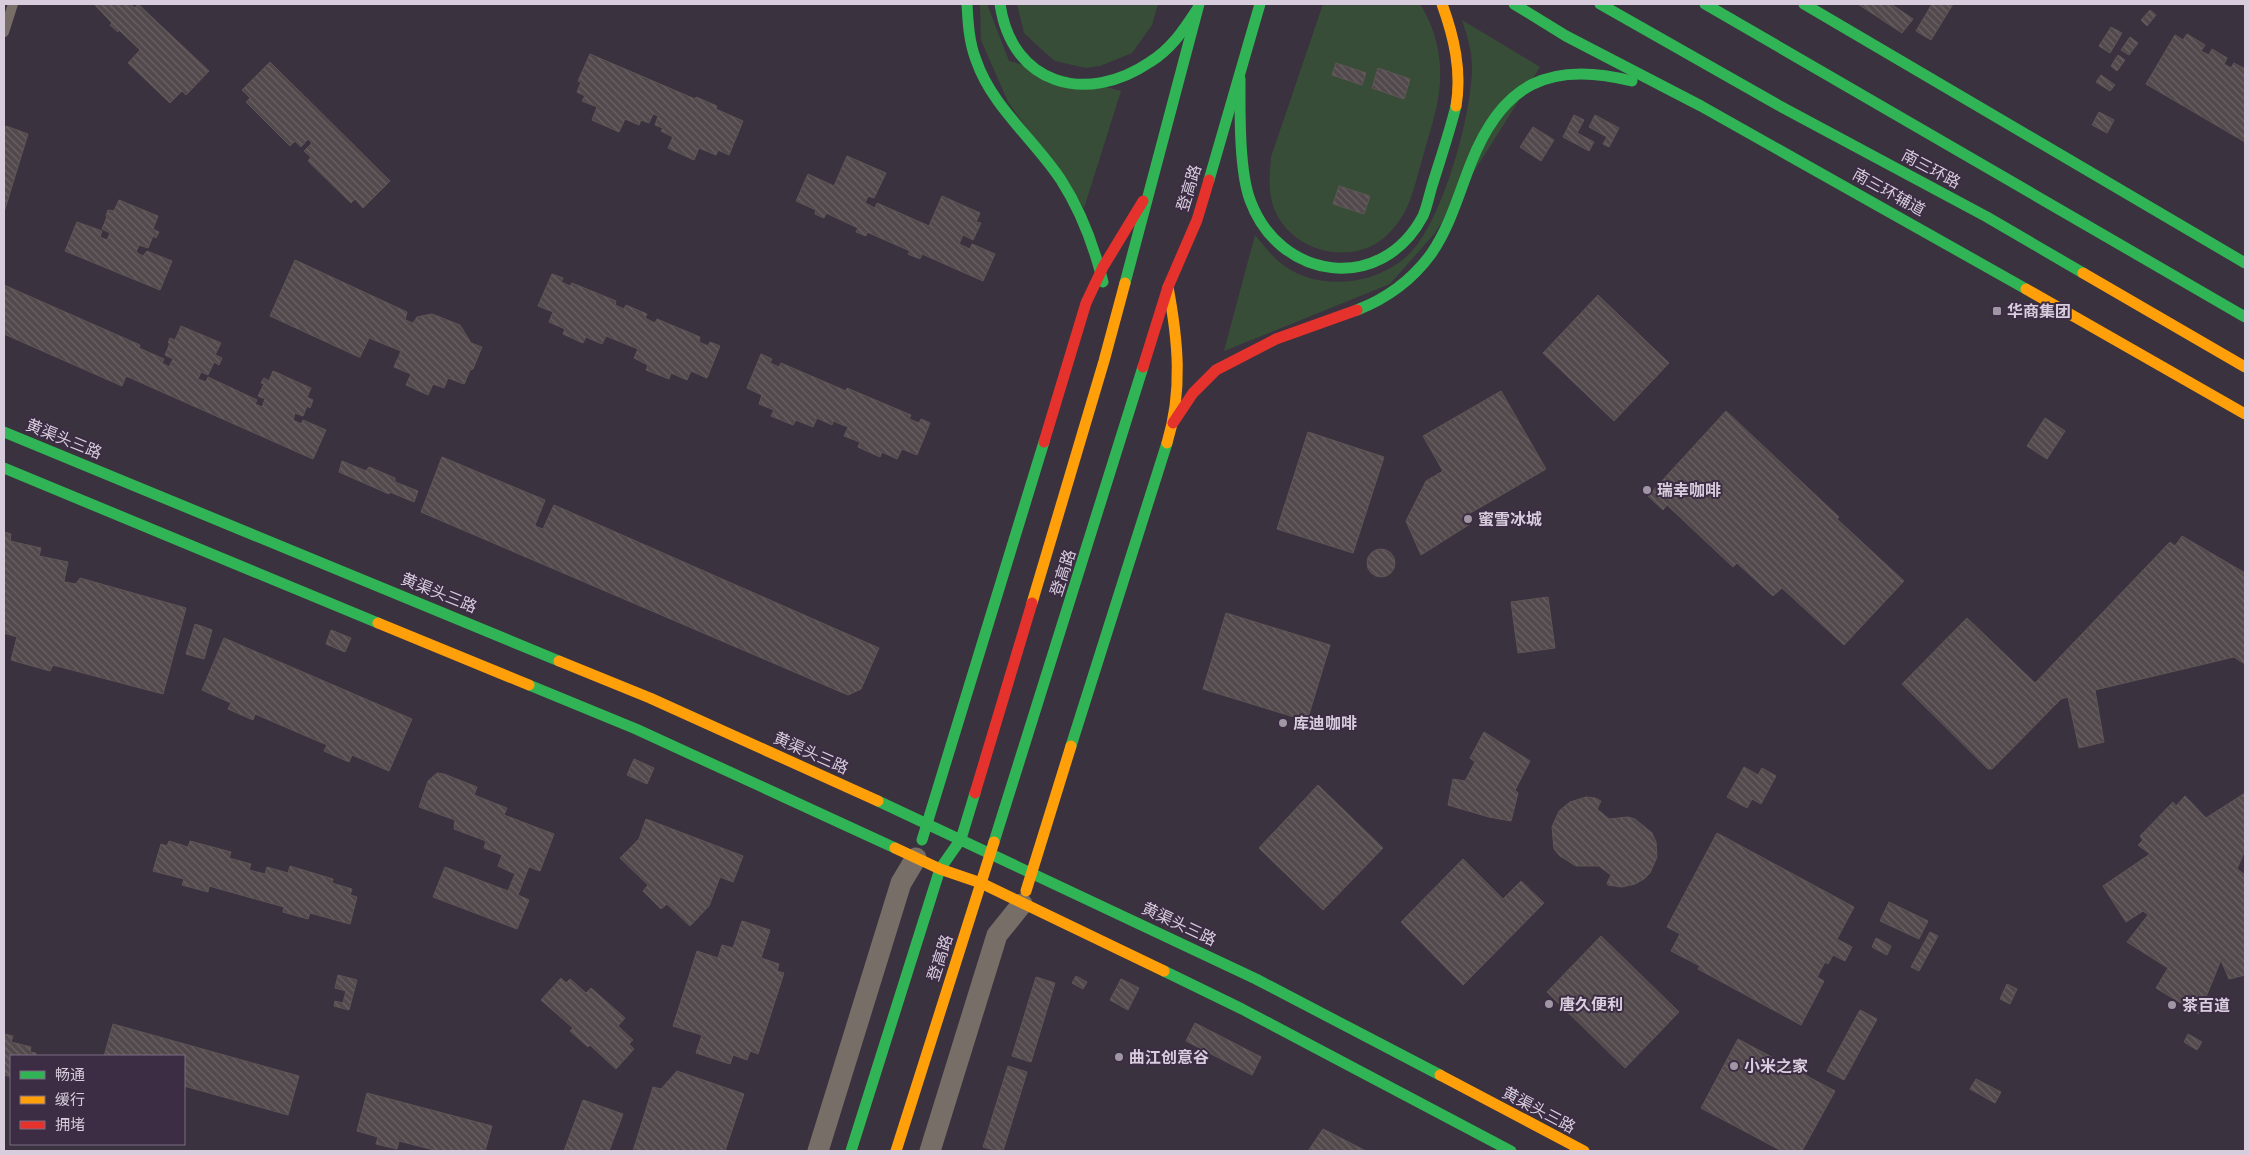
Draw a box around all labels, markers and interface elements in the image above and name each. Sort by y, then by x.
street label: 南三环路 [1898,145,1964,193]
street label: 登高路 [1172,162,1206,214]
street label: 南三环辅道 [1849,163,1929,221]
place label: 华商集团 [2007,301,2071,322]
marker: 华商集团 [1991,305,2003,317]
street label: 黄渠头三路 [23,414,105,464]
place label: 瑞幸咖啡 [1657,480,1721,501]
marker: 瑞幸咖啡 [1641,484,1653,496]
place label: 蜜雪冰城 [1478,509,1542,530]
marker: 蜜雪冰城 [1462,513,1474,525]
street label: 登高路 [1046,547,1080,599]
street label: 黄渠头三路 [398,568,480,618]
place label: 库迪咖啡 [1293,713,1357,734]
marker: 库迪咖啡 [1277,717,1289,729]
street label: 黄渠头三路 [770,727,852,779]
street label: 黄渠头三路 [1138,898,1220,950]
street label: 登高路 [923,932,957,984]
place label: 唐久便利 [1559,994,1623,1015]
place label: 茶百道 [2182,995,2230,1016]
marker: 唐久便利 [1543,998,1555,1010]
marker: 茶百道 [2166,999,2178,1011]
place label: 曲江创意谷 [1129,1047,1209,1068]
marker: 曲江创意谷 [1113,1051,1125,1063]
legend [10,1055,185,1145]
place label: 小米之家 [1744,1056,1808,1077]
marker: 小米之家 [1728,1060,1740,1072]
text: 畅通 [55,1065,85,1085]
street label: 黄渠头三路 [1499,1082,1579,1138]
text: 缓行 [55,1090,85,1110]
text: 拥堵 [55,1115,85,1135]

